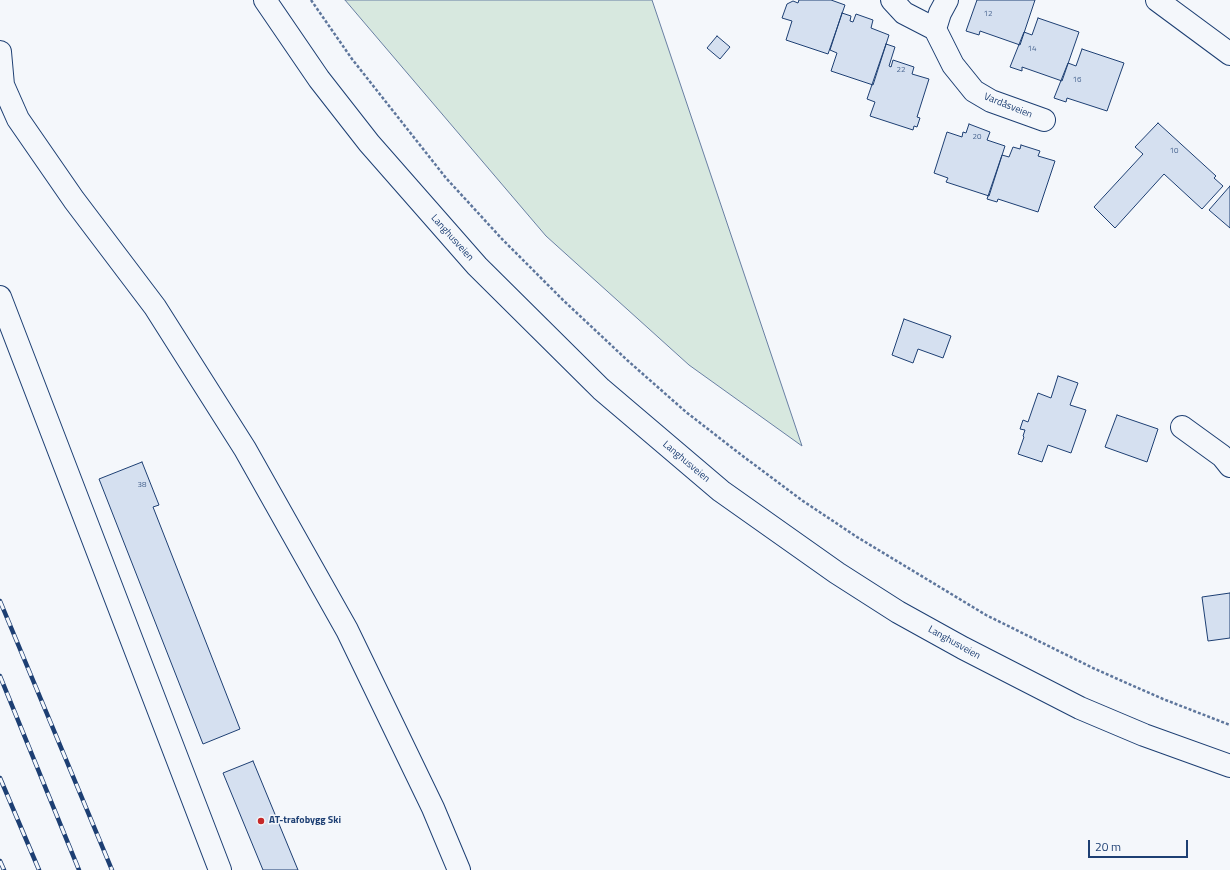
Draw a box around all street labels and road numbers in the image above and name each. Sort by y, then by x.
street label: Vardåsveien [982,91,1034,121]
street label: Langhusveien [428,212,476,264]
street label: Langhusveien [660,439,712,485]
street label: Langhusveien [926,624,982,662]

